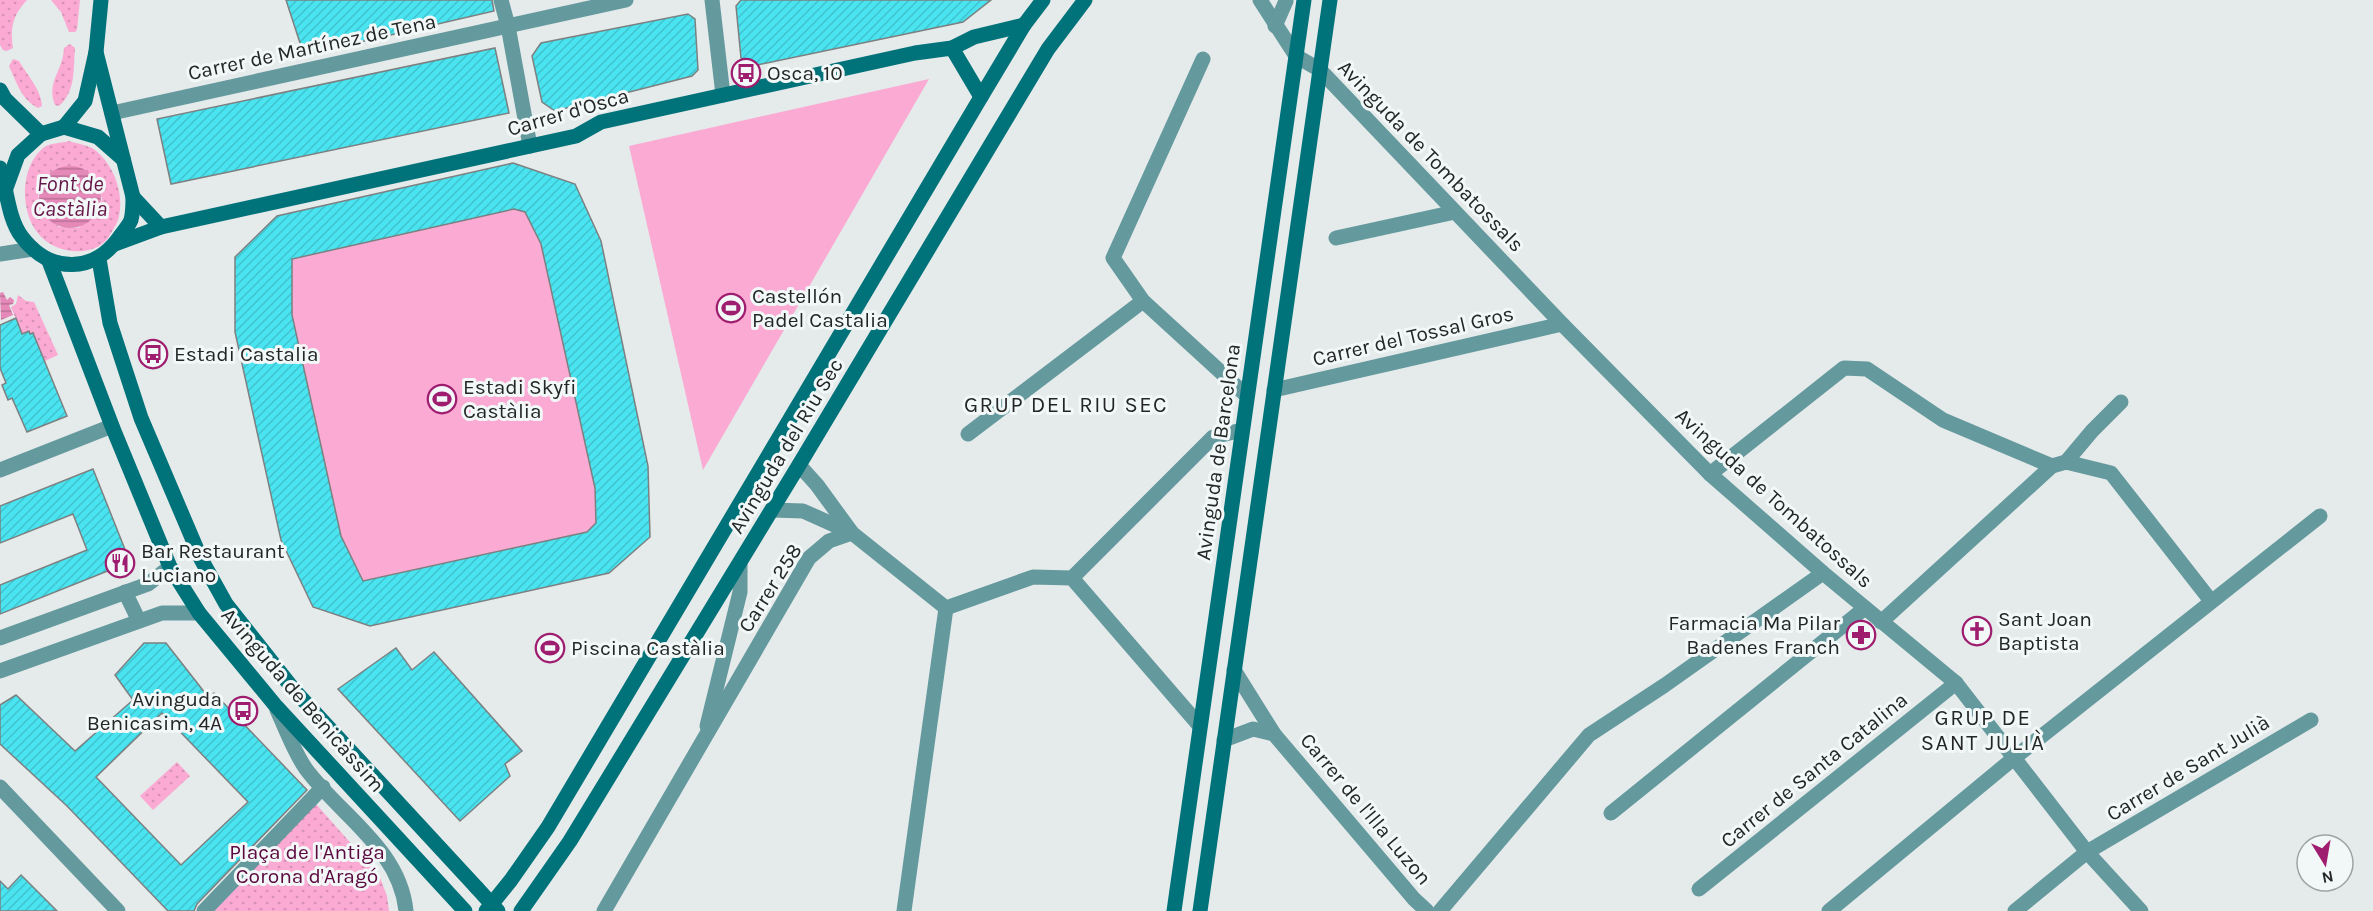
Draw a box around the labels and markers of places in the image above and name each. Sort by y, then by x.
bus stop icon: Osca, 10 [730,57,762,89]
place label: Osca, 10 [767,61,843,85]
place label: Castellón Padel Castalia [752,284,888,332]
sports icon: Castellón Padel Castalia [715,292,747,324]
bus stop icon: Estadi Castalia [137,338,169,370]
place label: Estadi Castalia [174,342,319,366]
place label: Estadi Skyfi Castàlia [463,375,576,423]
sports icon: Estadi Skyfi Castàlia [426,383,458,415]
place label: Bar Restaurant Luciano [141,539,285,587]
restaurant icon: Bar Restaurant Luciano [104,547,136,579]
place label: Sant Joan Baptista [1998,607,2092,655]
place label: Farmacia Mª Pilar Badenes Franch [1668,611,1840,659]
church icon: Sant Joan Baptista [1961,615,1993,647]
pharmacy icon: Farmacia Mª Pilar Badenes Franch [1845,619,1877,651]
sports icon: Piscina Castàlia [534,632,566,664]
place label: Piscina Castàlia [571,636,725,660]
place label: Avinguda Benicasim, 4A [87,687,222,735]
bus stop icon: Avinguda Benicasim, 4A [227,695,259,727]

